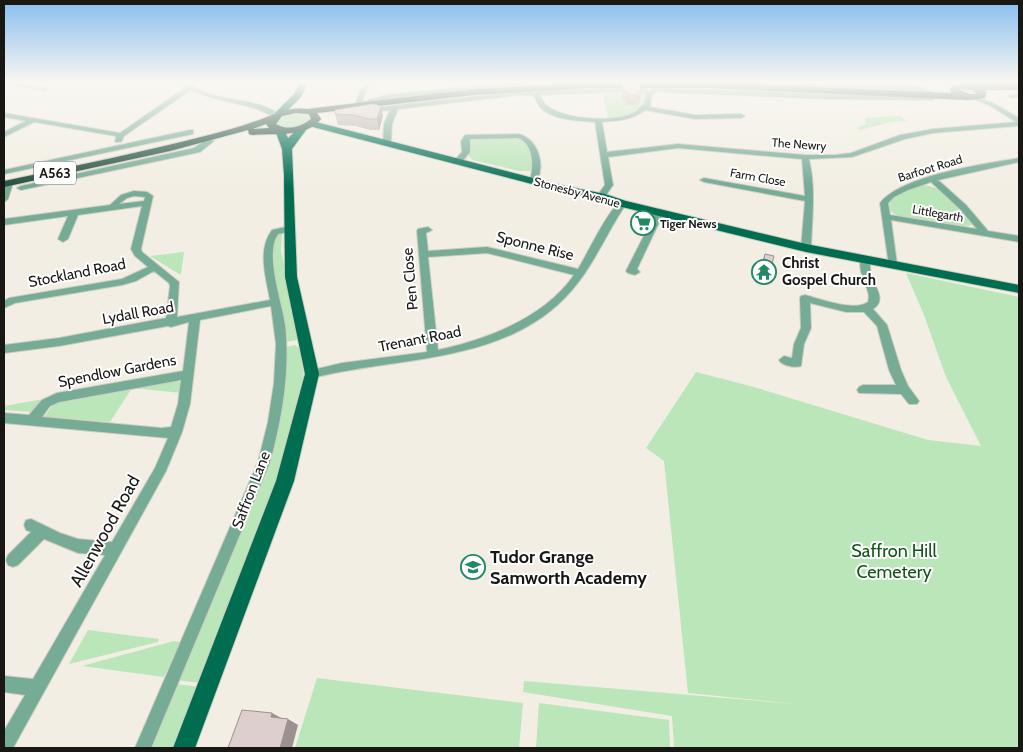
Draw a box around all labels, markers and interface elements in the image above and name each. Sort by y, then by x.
street label: The Newry [771,135,827,153]
street label: Barfoot Road [896,151,964,185]
road number: A563 [34,162,76,184]
street label: Farm Close [729,165,787,189]
street label: Stonesby Avenue [532,173,622,211]
street label: Littlegarth [911,201,965,225]
supermarket icon: Tiger News [630,210,656,236]
place label: Tiger News [660,216,717,231]
street label: Sponne Rise [494,228,576,264]
street label: Pen Close [398,247,422,311]
place label: Christ Gospel Church [782,254,876,289]
street label: Stockland Road [27,255,127,291]
temple icon: Christ Gospel Church [751,259,777,285]
street label: Lydall Road [101,298,175,328]
street label: Trenant Road [377,322,463,356]
street label: Spendlow Gardens [57,351,177,391]
street label: Saffron Lane [228,449,274,531]
street label: Allenwood Road [65,471,145,591]
park label: Saffron Hill Cemetery [851,540,937,583]
place label: Tudor Grange Samworth Academy [490,546,647,589]
school or university icon: Tudor Grange Samworth Academy [460,554,486,580]

